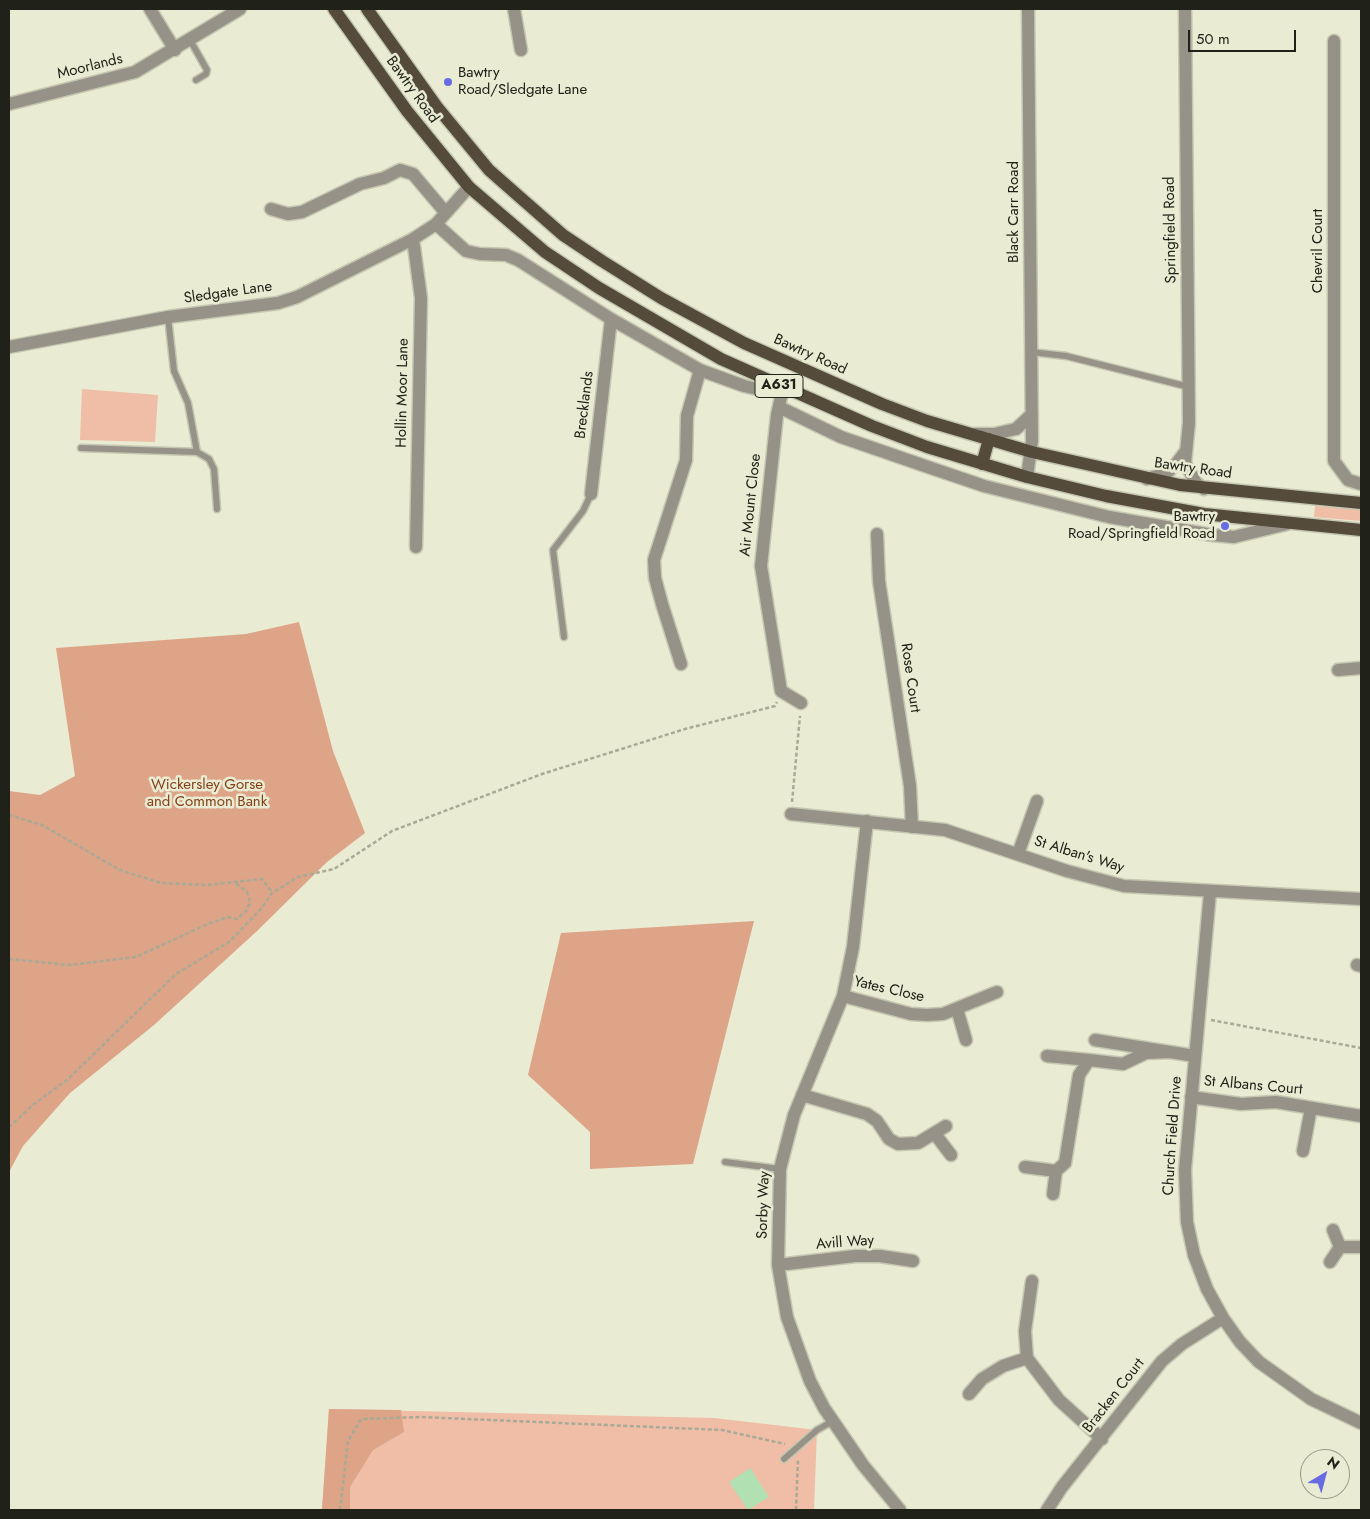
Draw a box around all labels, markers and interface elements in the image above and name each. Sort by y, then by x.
scale bar [1190,20,1298,52]
text: 50 m [1196,28,1230,50]
street label: Moorlands [55,50,125,84]
street label: Bawtry Road [382,53,442,127]
place label: Bawtry Road/Sledgate Lane [458,64,587,99]
marker: Bawtry Road/Sledgate Lane [442,76,454,88]
street label: Black Carr Road [1005,161,1023,263]
street label: Springfield Road [1161,176,1181,284]
street label: Chevril Court [1309,209,1327,293]
street label: Sledgate Lane [183,278,273,308]
street label: Bawtry Road [771,331,849,379]
street label: Hollin Moor Lane [393,338,413,448]
street label: Brecklands [572,370,598,440]
road number: A631 [755,374,803,398]
street label: Air Mount Close [737,453,765,557]
street label: Bawtry Road [1153,455,1233,483]
place label: Bawtry Road/Springfield Road [1068,508,1215,543]
marker: Bawtry Road/Springfield Road [1219,520,1231,532]
street label: Rose Court [896,642,924,714]
park label: Wickersley Gorse and Common Bank [147,776,267,811]
street label: St Alban's Way [1032,833,1126,877]
street label: Yates Close [852,973,926,1007]
street label: St Albans Court [1203,1073,1303,1099]
street label: Church Field Drive [1160,1076,1186,1196]
street label: Sorby Way [754,1171,774,1239]
street label: Avill Way [815,1232,875,1254]
street label: Bracken Court [1079,1355,1149,1437]
north arrow [1300,1449,1350,1499]
text: N [1323,1451,1344,1474]

